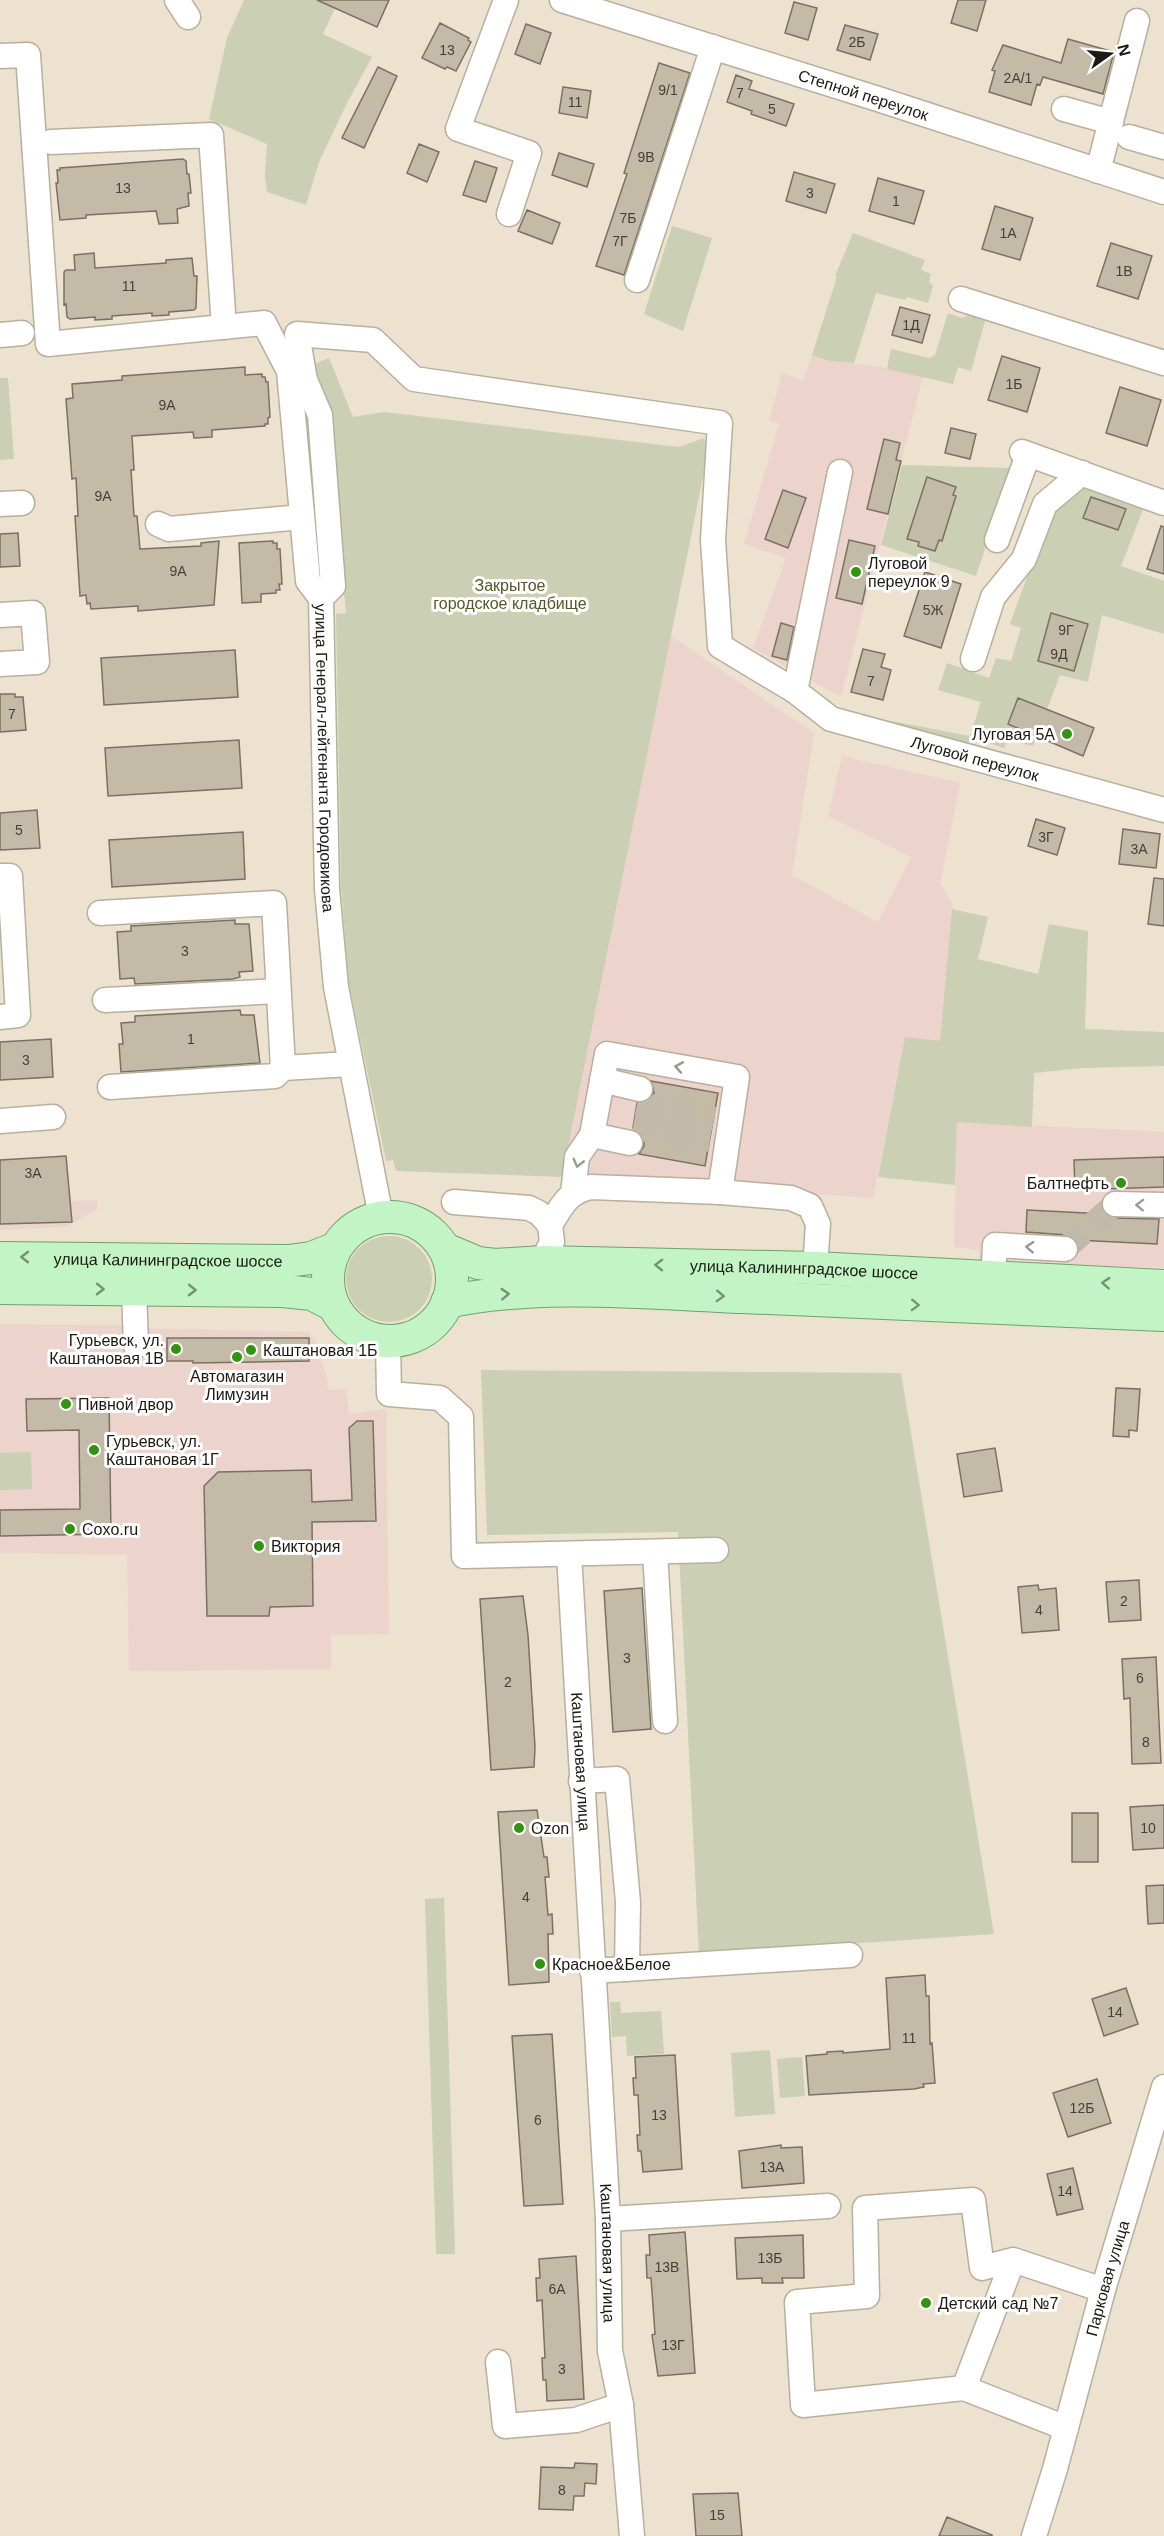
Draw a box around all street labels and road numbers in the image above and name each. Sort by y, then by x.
street label: Степной переулок [796,67,932,124]
street label: улица Генерал-лейтенанта Городовикова [312,603,337,913]
street label: Луговой переулок [909,733,1042,785]
street label: улица Калининградское шоссе [54,1251,283,1270]
street label: улица Калининградское шоссе [690,1257,919,1282]
street label: Каштановая улица [568,1692,593,1832]
street label: Каштановая улица [597,2183,618,2323]
street label: Парковая улица [1083,2218,1132,2338]

